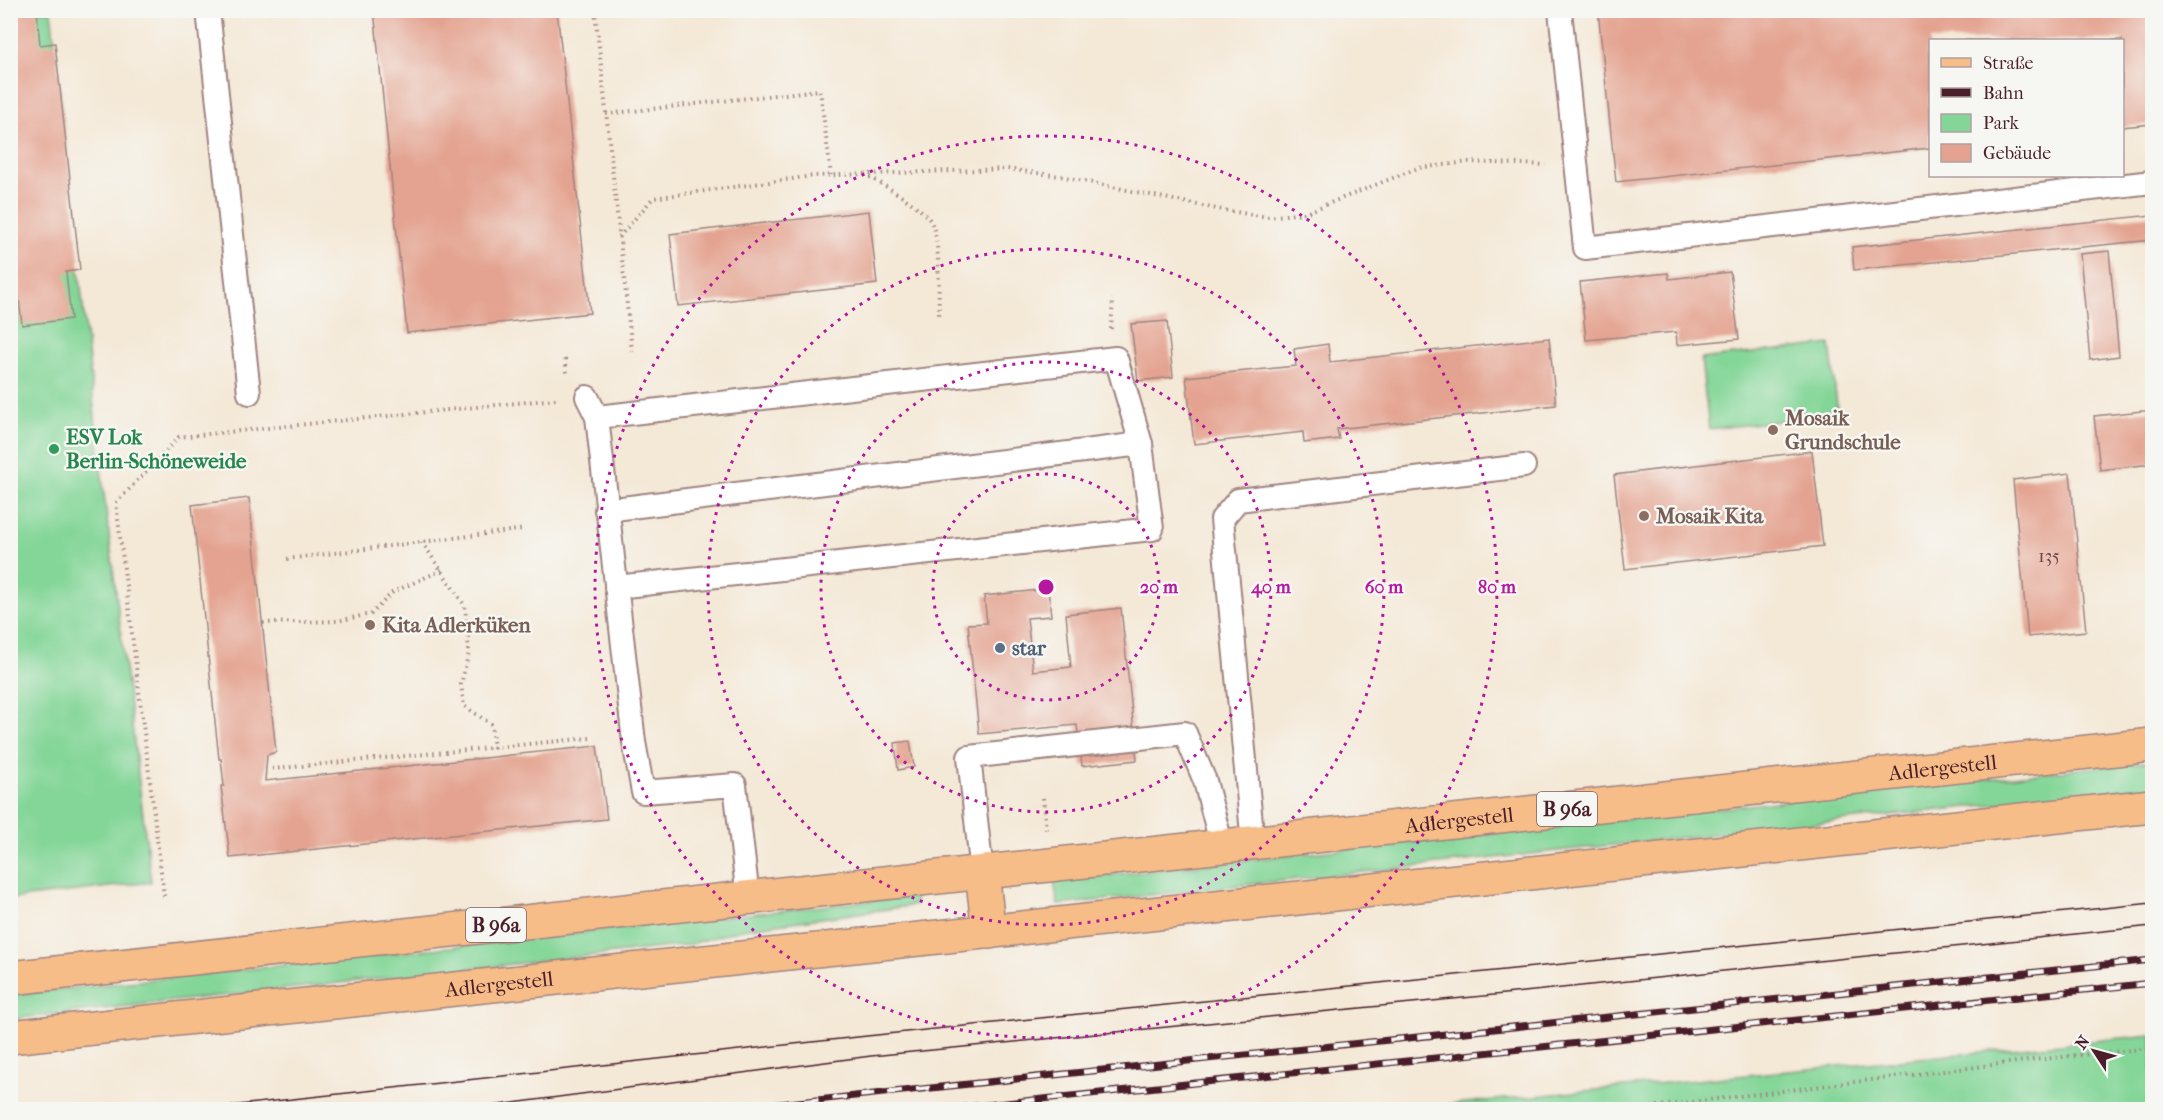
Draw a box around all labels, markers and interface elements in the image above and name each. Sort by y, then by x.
legend [1929,39,2124,177]
text: Straße [1983,53,2034,74]
text: Bahn [1983,83,2024,104]
text: Park [1983,113,2020,134]
text: Gebäude [1983,143,2051,164]
place label: Mosaik Grundschule [1784,406,1901,454]
marker: Mosaik Grundschule [1766,423,1780,437]
place label: ESV Lok Berlin-Schöneweide [66,425,247,473]
marker: ESV Lok Berlin-Schöneweide [47,442,61,456]
place label: Mosaik Kita [1655,504,1764,528]
marker: Mosaik Kita [1637,509,1651,523]
house number: 135 [2038,546,2060,567]
centre of rings [1036,577,1056,597]
text: 20 m [1140,577,1179,598]
text: 40 m [1250,577,1292,598]
text: 60 m [1365,577,1404,598]
text: 80 m [1478,577,1517,598]
place label: Kita Adlerküken [382,613,531,637]
marker: Kita Adlerküken [363,618,377,632]
place label: star [1012,636,1047,660]
marker: star [993,641,1007,655]
street label: Adlergestell [1886,750,1998,786]
road number: B 96a [1537,792,1597,826]
street label: Adlergestell [1403,803,1515,838]
road number: B 96a [466,908,526,942]
street label: Adlergestell [443,966,555,1002]
north arrow [2064,1021,2124,1081]
text: N [2071,1031,2094,1053]

